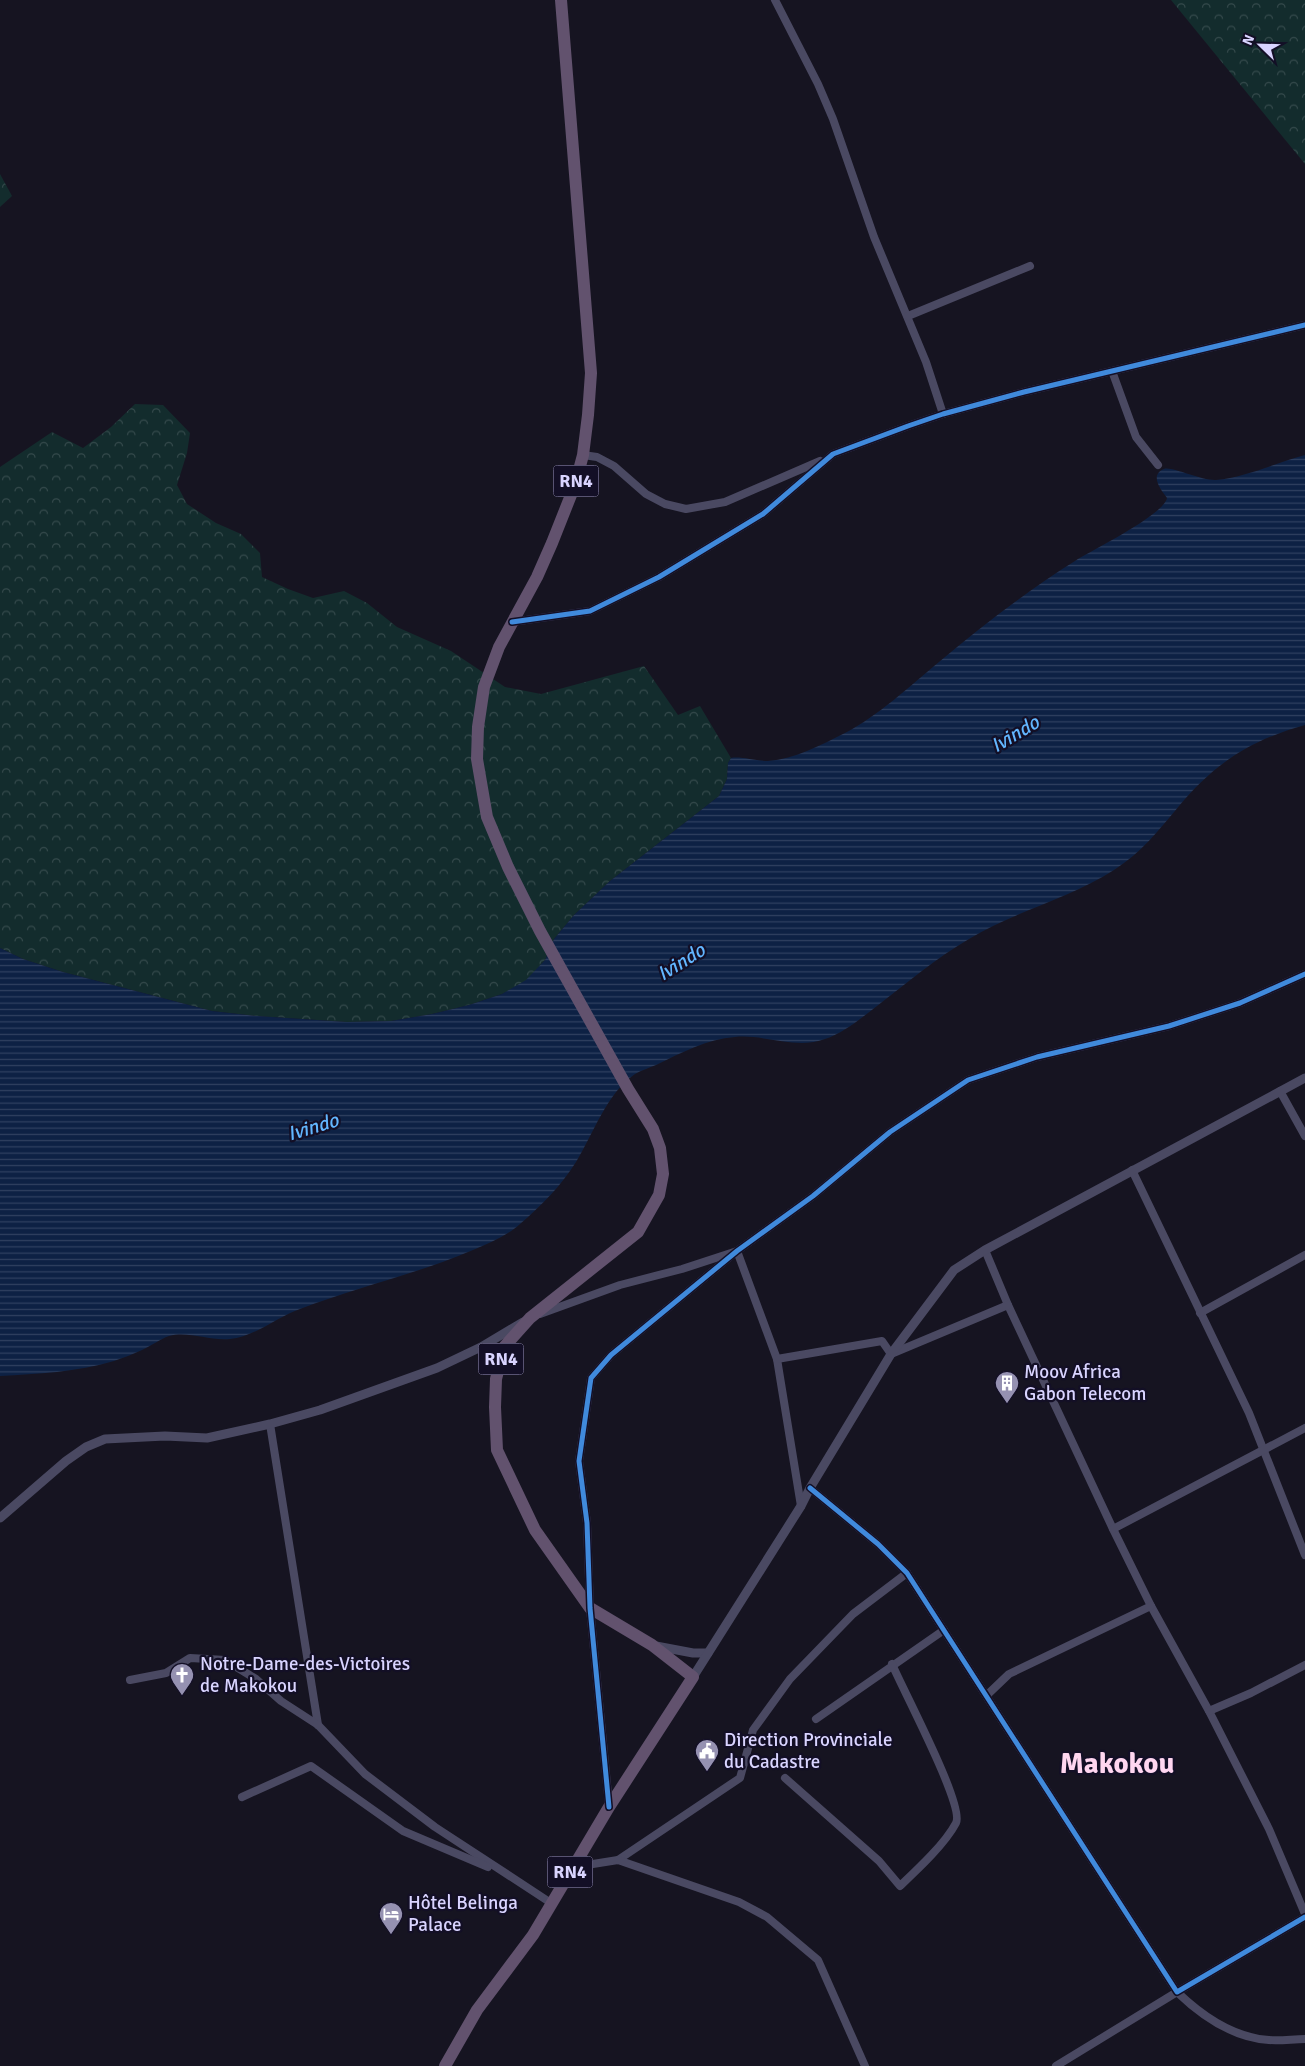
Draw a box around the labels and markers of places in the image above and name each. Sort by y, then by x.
place label: Moov Africa Gabon Telecom [1024,1360,1146,1406]
building icon: Moov Africa Gabon Telecom [994,1370,1020,1404]
place label: Notre-Dame-des-Victoires de Makokou [200,1652,410,1698]
church icon: Notre-Dame-des-Victoires de Makokou [169,1662,195,1696]
place label: Direction Provinciale du Cadastre [724,1728,893,1774]
public building icon: Direction Provinciale du Cadastre [694,1738,720,1772]
place label: Hôtel Belinga Palace [408,1891,518,1937]
hotel icon: Hôtel Belinga Palace [378,1901,404,1935]

